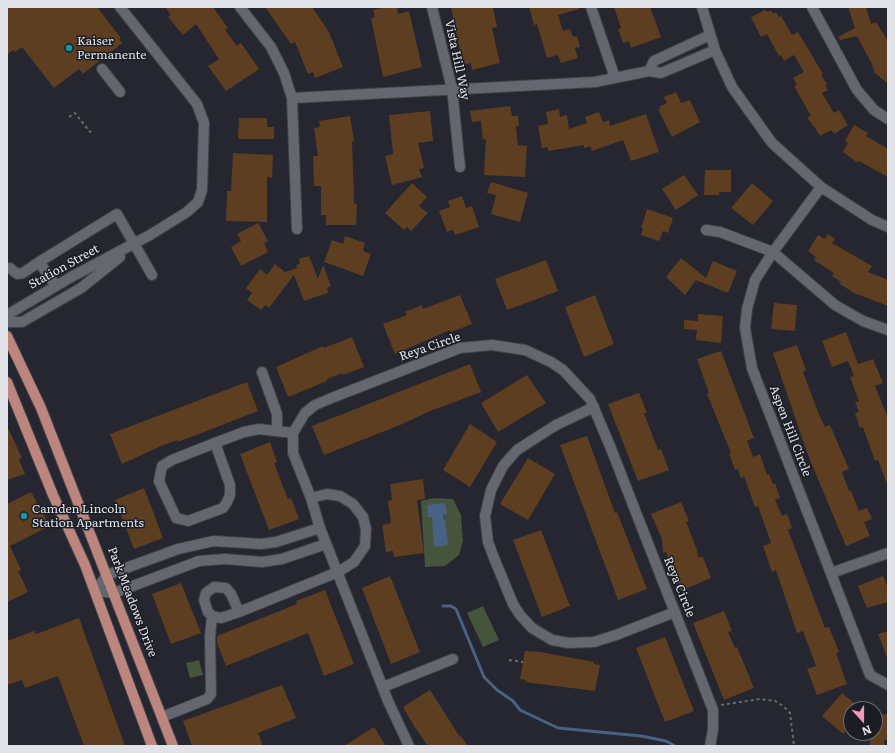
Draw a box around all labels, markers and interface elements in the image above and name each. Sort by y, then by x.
street label: Vista Hill Way [441,19,473,101]
place label: Kaiser Permanente [77,34,147,62]
marker: Kaiser Permanente [64,43,74,53]
street label: Station Street [26,242,102,292]
street label: Reya Circle [397,330,463,364]
street label: Aspen Hill Circle [766,383,814,479]
place label: Camden Lincoln Station Apartments [32,502,144,530]
marker: Camden Lincoln Station Apartments [19,511,29,521]
street label: Park Meadows Drive [104,545,160,659]
street label: Reya Circle [660,555,698,619]
north arrow [843,701,883,741]
text: N [860,722,874,740]

